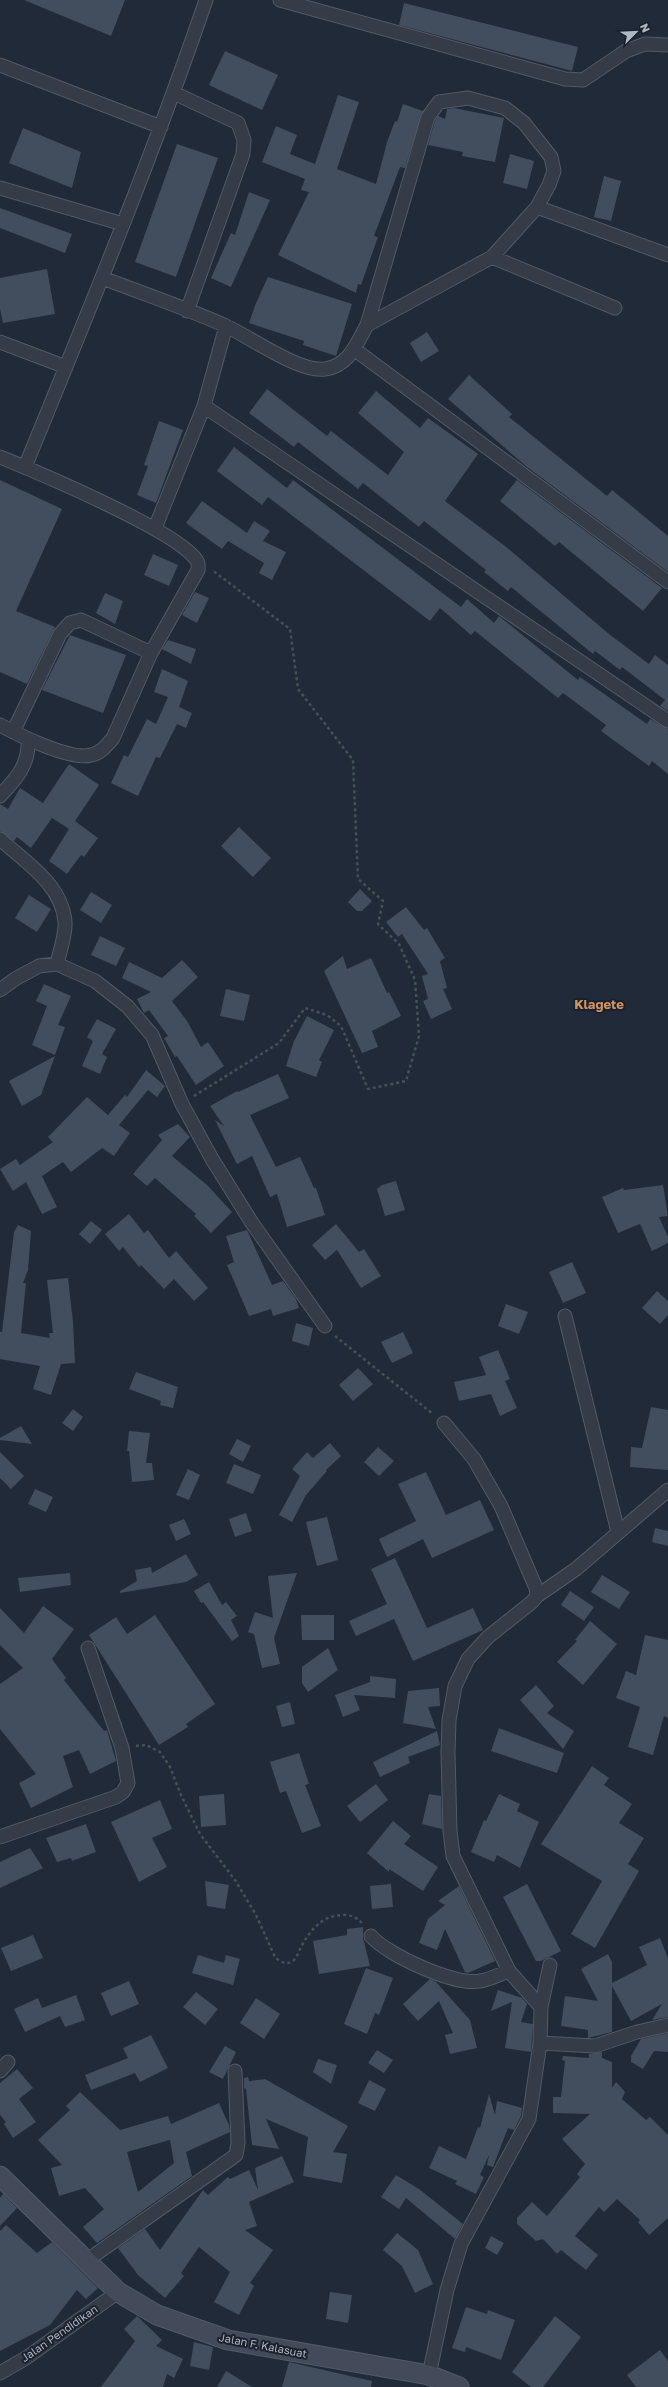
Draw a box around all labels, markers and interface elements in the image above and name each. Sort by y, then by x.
north arrow [616,12,656,52]
text: N [638,21,653,34]
district label: Klagete [574,996,624,1012]
street label: Jalan Pendidikan [18,2302,100,2364]
street label: Jalan F. Kalasuat [218,2330,308,2360]

